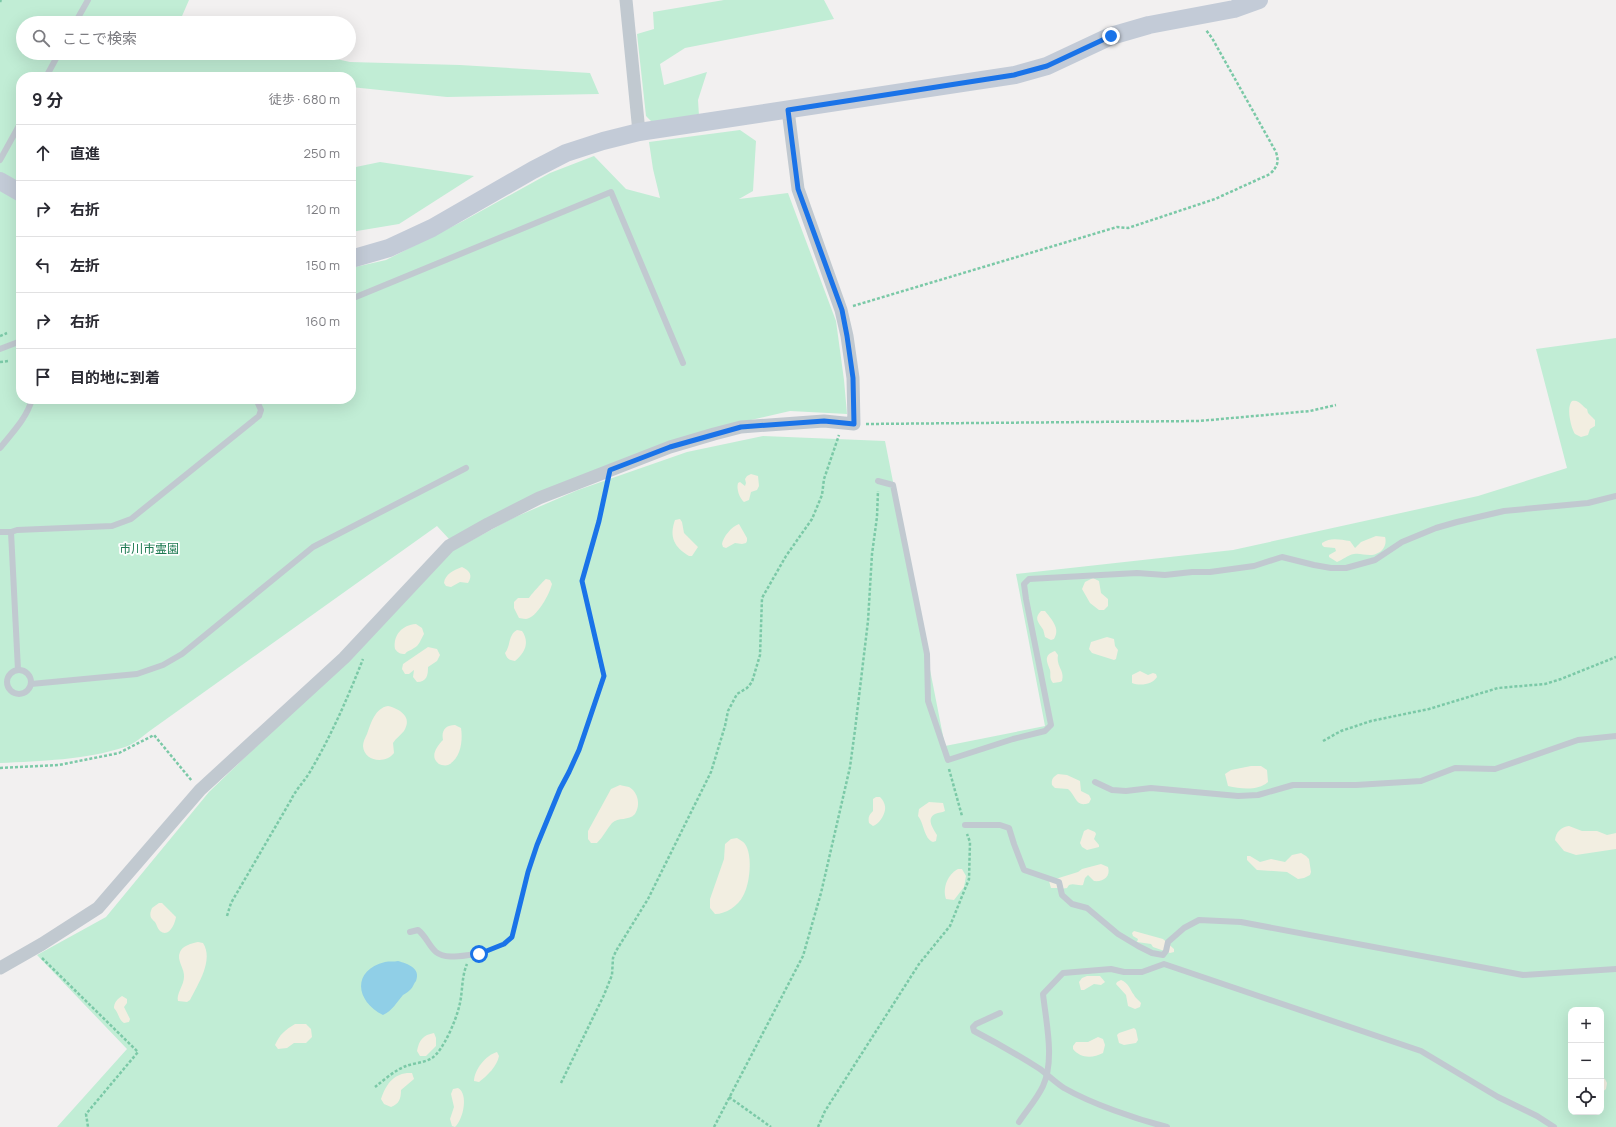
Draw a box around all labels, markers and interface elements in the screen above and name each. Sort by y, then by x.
search box [16,16,356,60]
icon: search [30,27,52,49]
route end [1102,27,1120,45]
text: ここで検索 [62,28,137,49]
text: 9 分 [32,88,63,111]
text: 徒歩 · 680 m [269,90,340,108]
icon: ahead [32,142,54,164]
text: 直進 [70,143,100,164]
text: 250 m [304,144,340,162]
icon: right [32,198,54,220]
text: 右折 [70,199,100,220]
text: 120 m [306,200,340,218]
icon: left [32,254,54,276]
text: 左折 [70,255,100,276]
text: 150 m [306,256,340,274]
icon: right [32,310,54,332]
text: 右折 [70,311,100,332]
text: 160 m [305,312,340,330]
icon: arrive [32,366,54,388]
text: 目的地に到着 [70,367,160,388]
park label: 市川市霊園 [119,540,179,557]
route start [470,945,488,963]
map controls [1568,1007,1604,1115]
button: + [1568,1007,1604,1043]
button: − [1568,1043,1604,1079]
button: locate [1568,1079,1604,1115]

